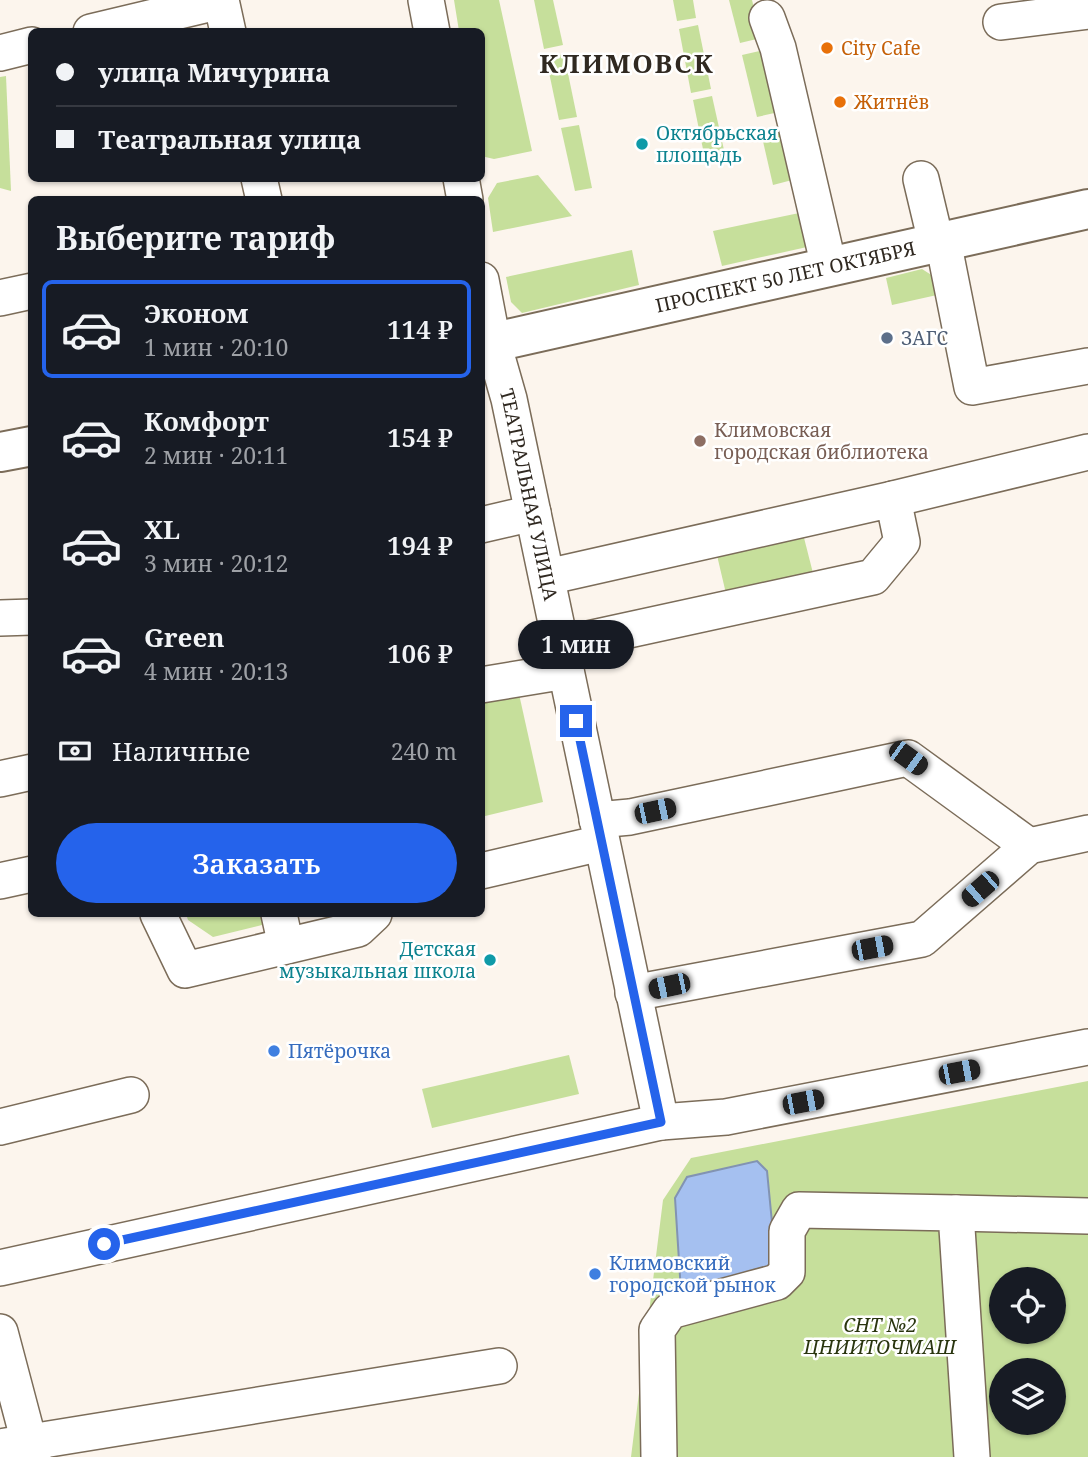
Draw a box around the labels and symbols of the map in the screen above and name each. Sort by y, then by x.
place label: City Cafe [841,35,921,61]
marker: City Cafe [819,40,835,56]
district label: КЛИМОВСК [539,45,715,81]
place label: Житнёв [853,89,929,115]
marker: Житнёв [832,94,848,110]
place label: Октябрьская площадь [656,120,778,168]
marker: Октябрьская площадь [634,136,650,152]
street label: ПРОСПЕКТ 50 ЛЕТ ОКТЯБРЯ [653,235,918,319]
place label: ЗАГС [901,325,948,351]
marker: ЗАГС [879,330,895,346]
street label: ТЕАТРАЛЬНАЯ УЛИЦА [494,386,564,603]
place label: Климовская городская библиотека [714,417,929,465]
marker: Климовская городская библиотека [692,433,708,449]
callout: 1 мин [518,620,634,668]
route end [560,705,592,737]
car [885,737,932,779]
car [633,796,678,826]
car [958,867,1003,911]
car [850,934,895,962]
place label: Детская музыкальная школа [279,936,476,984]
marker: Детская музыкальная школа [482,952,498,968]
car [647,971,692,1001]
place label: Пятёрочка [288,1038,391,1064]
marker: Пятёрочка [266,1043,282,1059]
car [937,1058,982,1086]
car [781,1088,826,1116]
route start [88,1228,120,1260]
place label: Климовский городской рынок [609,1250,777,1298]
marker: Климовский городской рынок [587,1266,603,1282]
park label: СНТ №2 ЦНИИТОЧМАШ [803,1312,958,1360]

